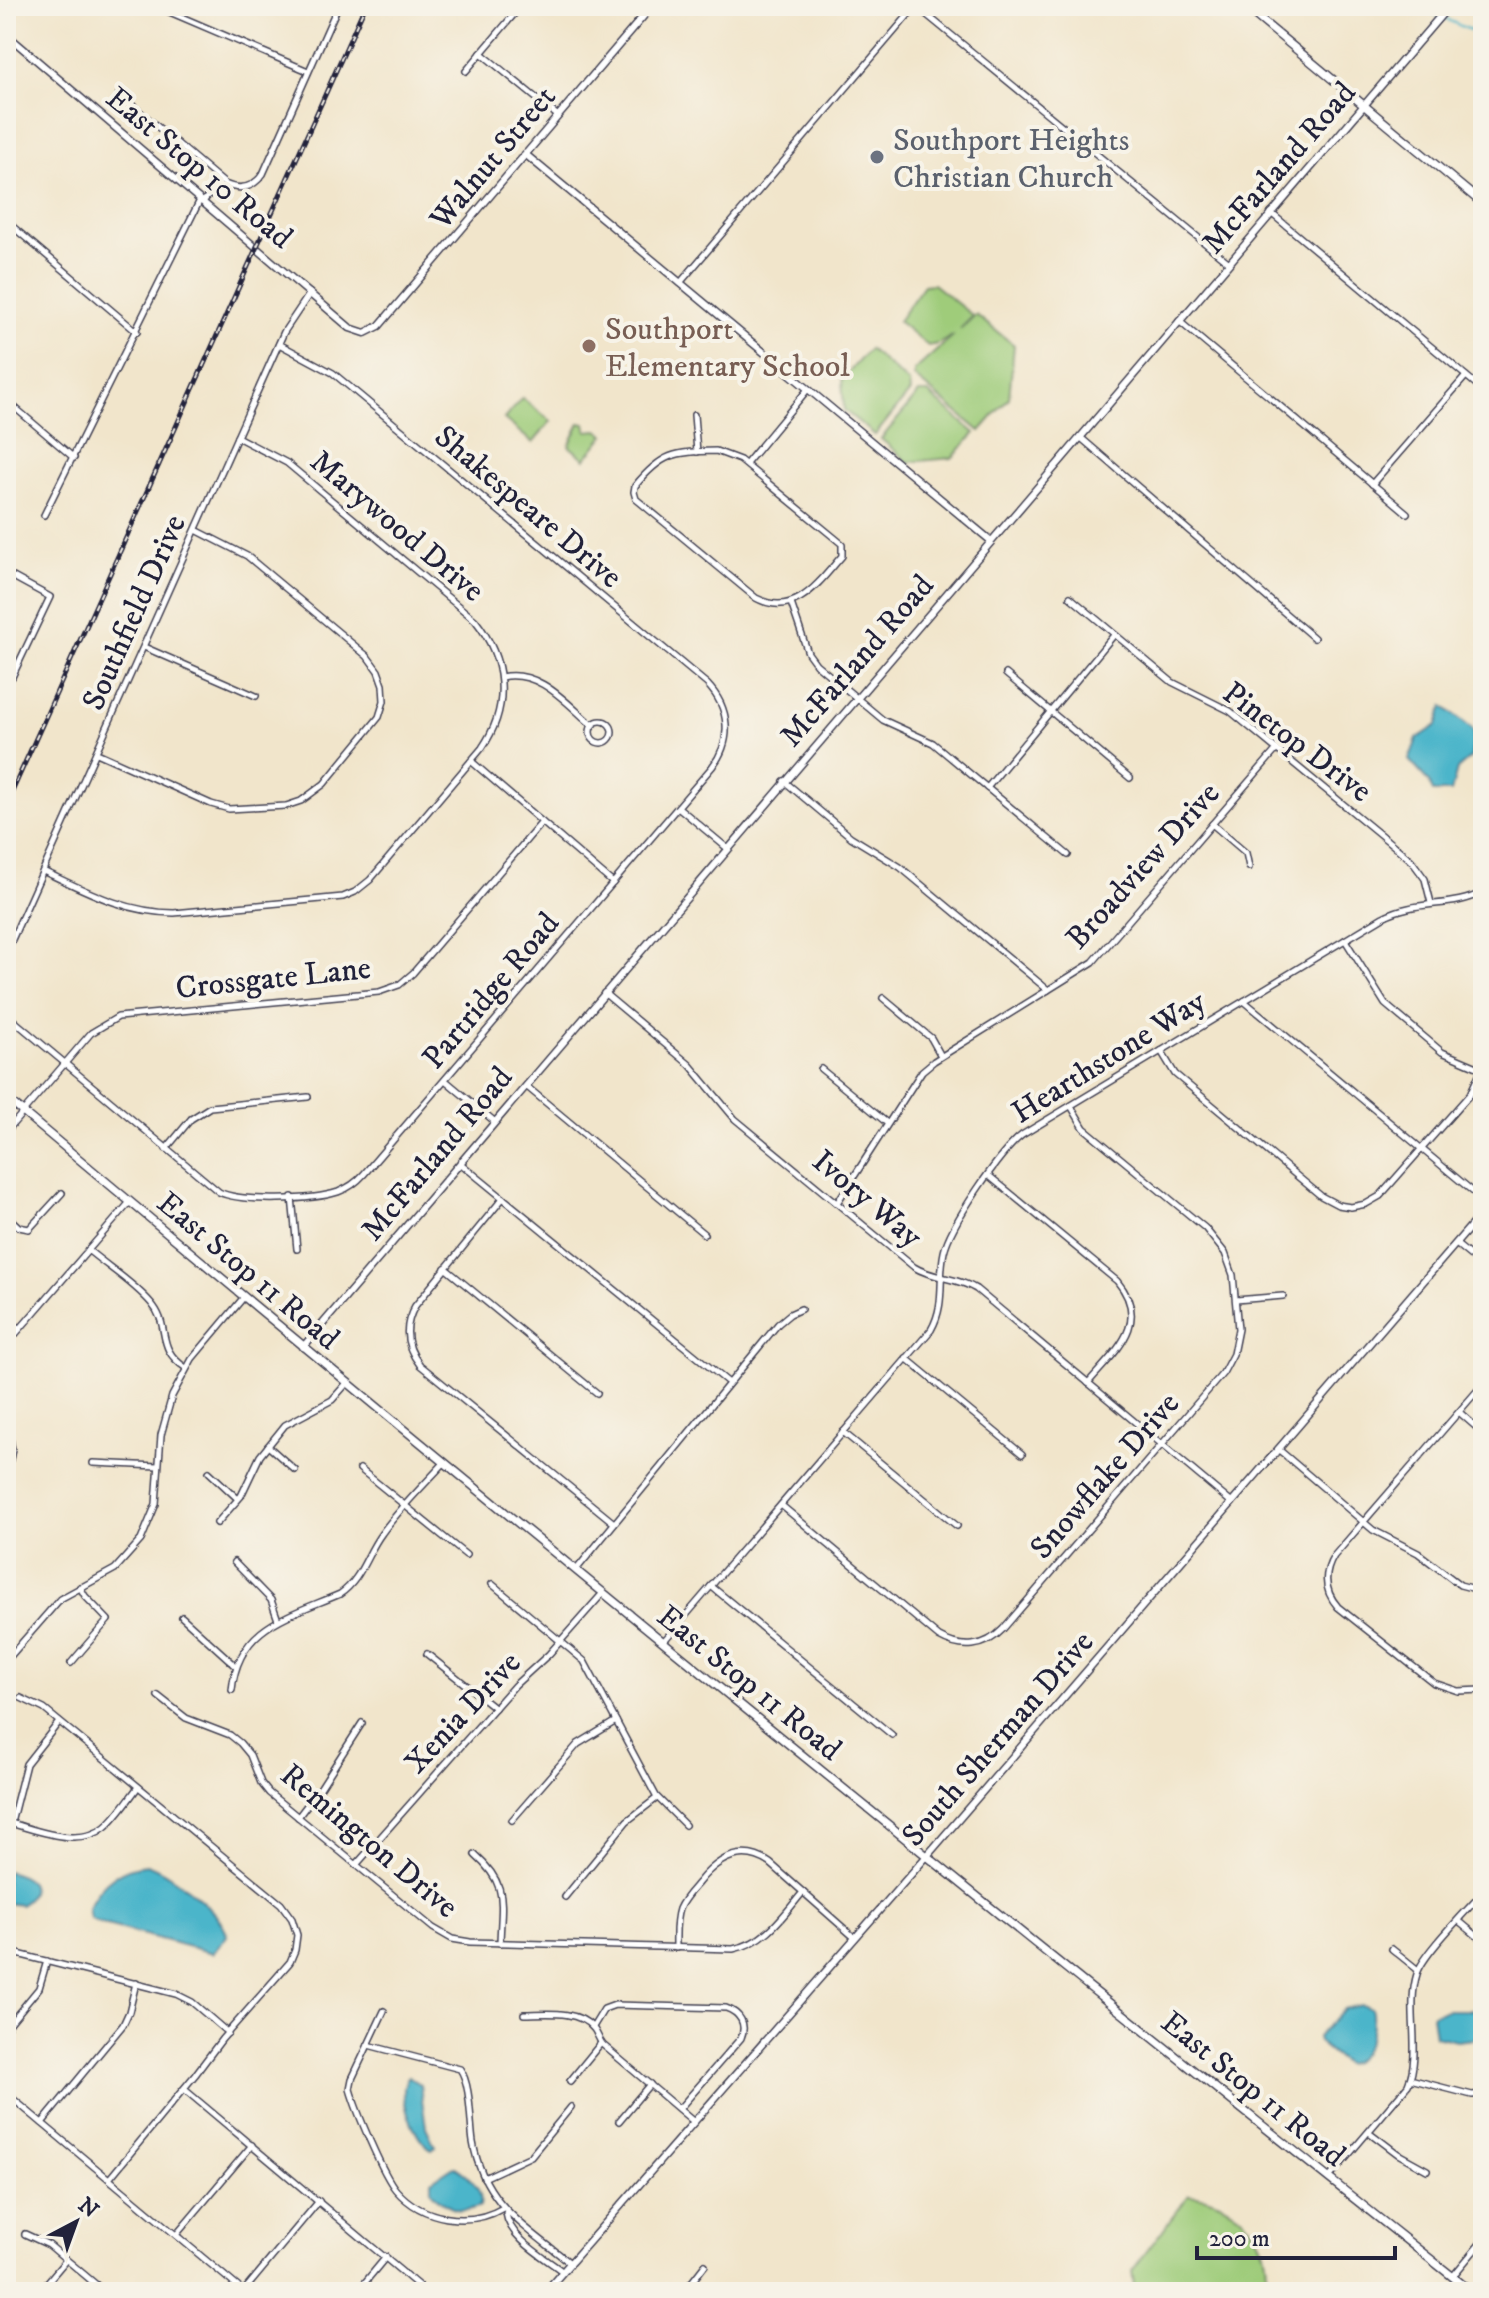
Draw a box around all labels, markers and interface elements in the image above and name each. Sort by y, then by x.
street label: McFarland Road [1194,74,1365,263]
street label: Walnut Street [421,78,565,239]
street label: East Stop 10 Road [97,79,300,258]
place label: Southport Heights Christian Church [893,121,1129,198]
marker: Southport Heights Christian Church [868,148,886,166]
place label: Southport Elementary School [605,310,850,387]
marker: Southport Elementary School [580,337,598,355]
street label: Shakespeare Drive [426,417,630,598]
street label: Marywood Drive [301,442,492,611]
street label: Southfield Drive [74,509,196,717]
street label: McFarland Road [772,567,943,756]
street label: Pinetop Drive [1214,673,1379,812]
street label: Broadview Drive [1058,775,1229,958]
street label: Partridge Road [414,905,569,1078]
street label: Crossgate Lane [174,949,373,1009]
street label: Hearthstone Way [1005,982,1214,1133]
street label: McFarland Road [353,1059,522,1250]
street label: Ivory Way [803,1142,931,1258]
street label: East Stop 11 Road [148,1184,347,1360]
street label: Snowflake Drive [1022,1385,1189,1568]
street label: East Stop 11 Road [648,1597,849,1770]
street label: South Sherman Drive [894,1623,1103,1855]
street label: Xenia Drive [397,1644,530,1783]
street label: Remington Drive [272,1756,466,1927]
street label: East Stop 11 Road [1152,2003,1353,2176]
north arrow [36,2182,116,2262]
text: N [72,2192,104,2224]
scale bar [1197,2210,1395,2260]
text: 200 m [1209,2224,1270,2254]

